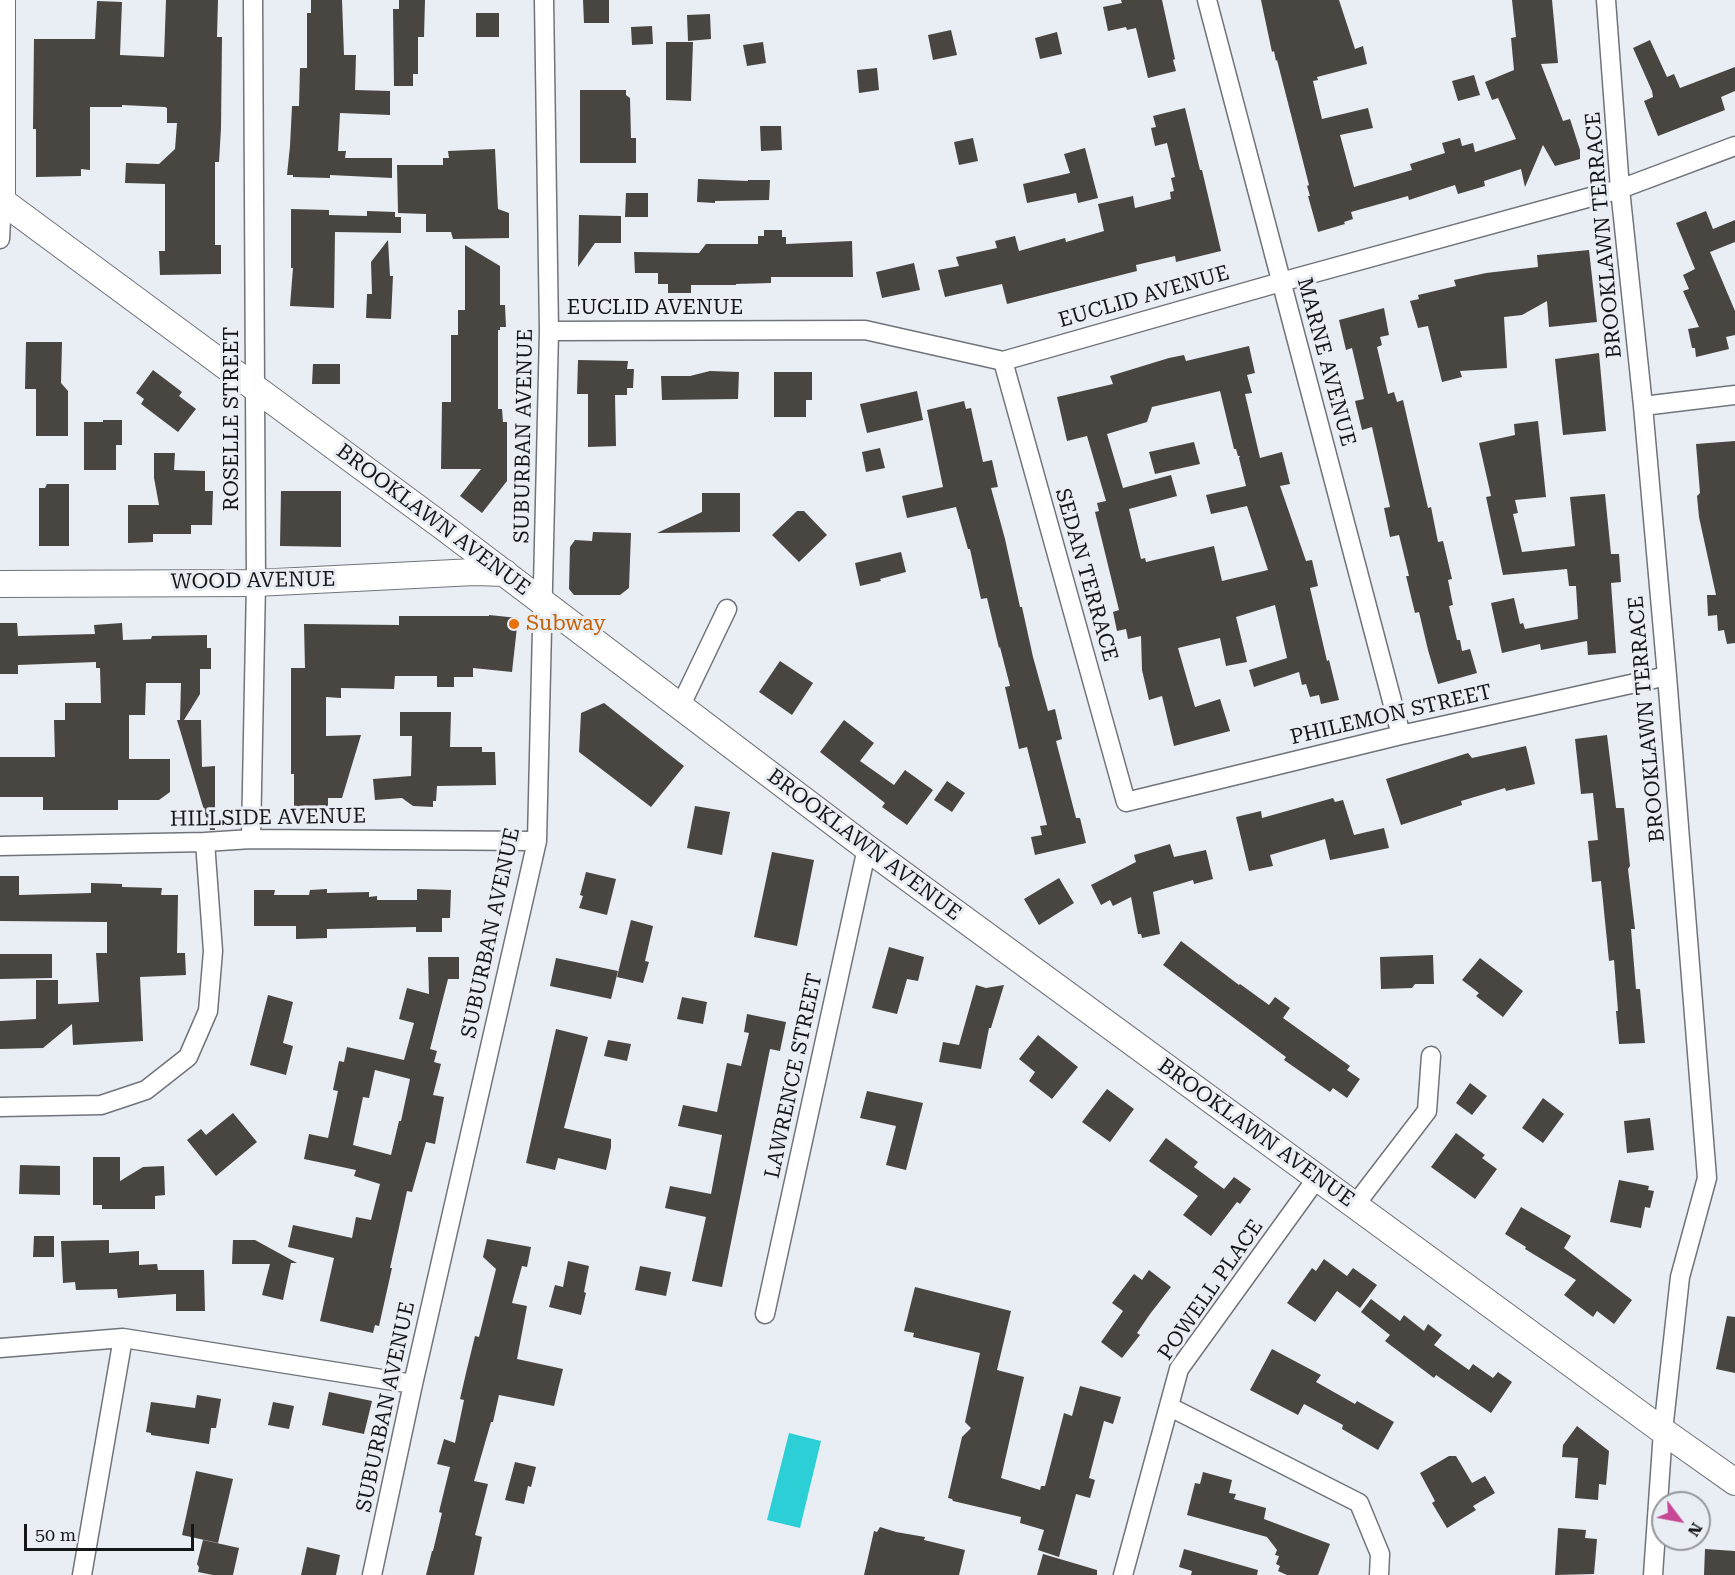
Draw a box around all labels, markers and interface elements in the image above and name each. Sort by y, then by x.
street label: BROOKLAWN TERRACE [1581,111,1627,359]
street label: EUCLID AVENUE [1056,261,1232,333]
street label: MARNE AVENUE [1291,275,1361,449]
street label: EUCLID AVENUE [567,295,743,321]
street label: ROSELLE STREET [219,327,245,511]
street label: SUBURBAN AVENUE [510,328,538,544]
street label: BROOKLAWN AVENUE [331,439,535,601]
street label: SEDAN TERRACE [1049,486,1123,664]
street label: WOOD AVENUE [170,567,336,595]
street label: BROOKLAWN TERRACE [1624,595,1670,843]
place label: Subway [526,611,606,637]
marker: Subway [507,617,521,631]
street label: PHILEMON STREET [1288,680,1494,750]
street label: BROOKLAWN AVENUE [762,764,966,926]
street label: HILLSIDE AVENUE [170,804,366,832]
street label: SUBURBAN AVENUE [456,825,526,1041]
street label: LAWRENCE STREET [760,971,828,1181]
street label: BROOKLAWN AVENUE [1153,1053,1359,1213]
street label: POWELL PLACE [1153,1215,1269,1365]
street label: SUBURBAN AVENUE [351,1299,421,1515]
north arrow [1651,1491,1711,1551]
scale bar [27,1512,196,1550]
text: N [1684,1519,1706,1540]
text: 50 m [35,1524,76,1545]

